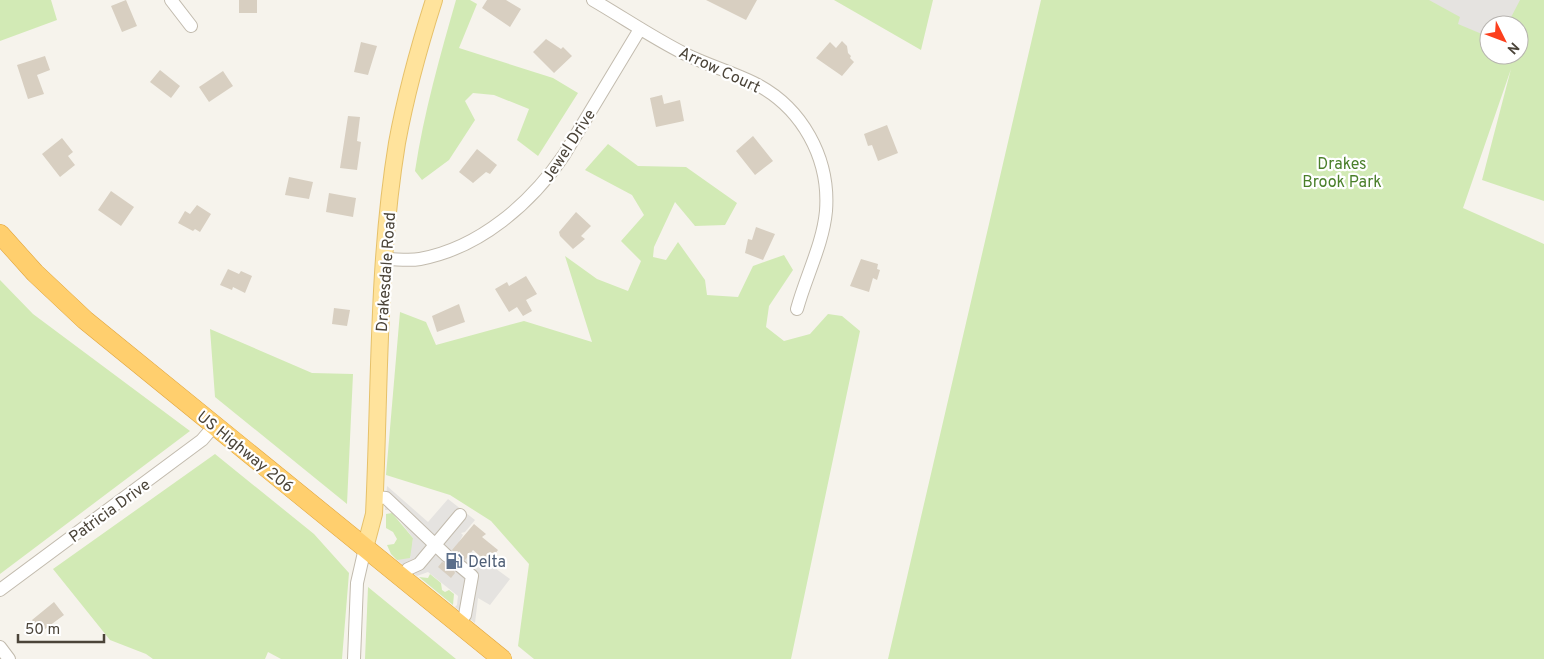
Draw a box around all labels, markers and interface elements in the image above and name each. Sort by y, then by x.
north arrow [1479,15,1529,65]
text: N [1503,38,1522,57]
street label: Arrow Court [675,43,763,98]
street label: Jewel Drive [539,106,601,186]
park label: Drakes Brook Park [1302,155,1382,193]
street label: Drakesdale Road [373,212,401,333]
street label: US Highway 206 [192,407,297,498]
street label: Patricia Drive [66,475,155,548]
fuel station icon: Delta [444,551,464,571]
place label: Delta [468,553,506,573]
scale bar [18,612,104,644]
text: 50 m [25,621,60,640]

